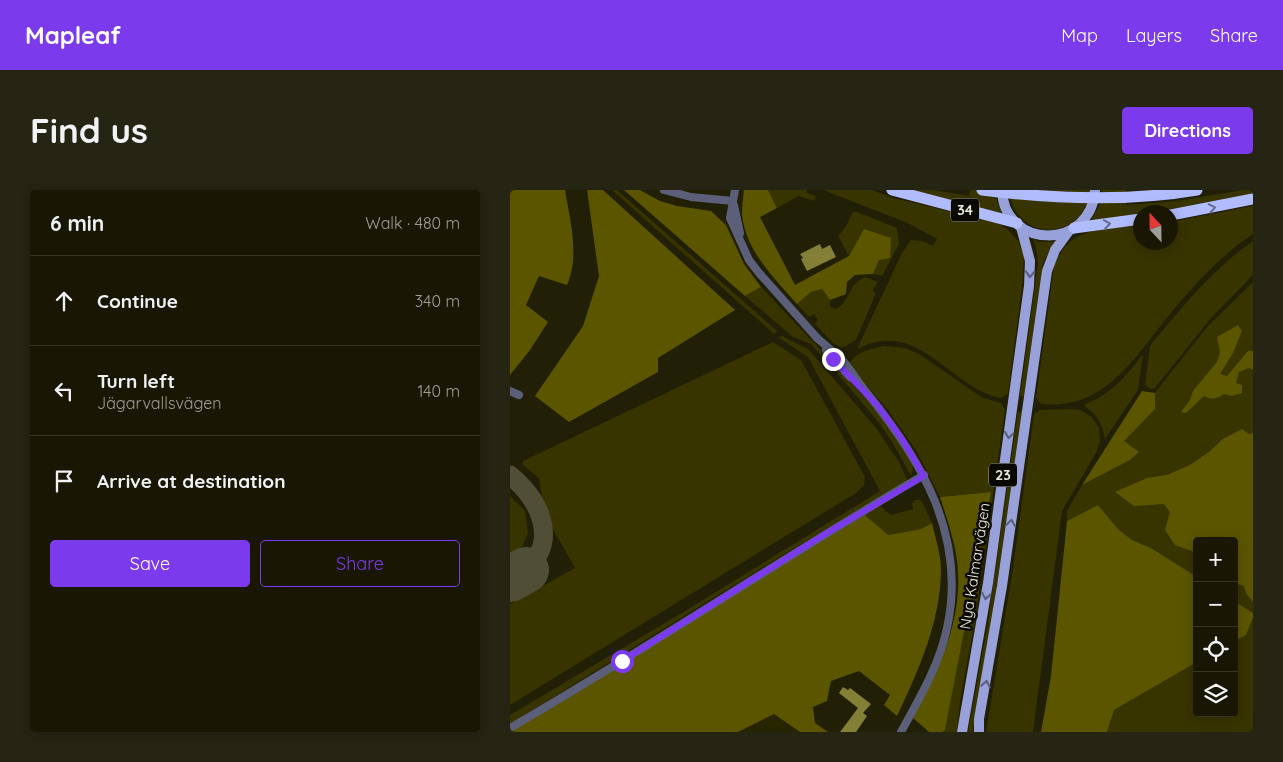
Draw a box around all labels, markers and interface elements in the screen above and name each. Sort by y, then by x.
text: Mapleaf [25,20,121,50]
text: Map [1061,24,1098,47]
text: Layers [1126,24,1182,47]
text: Share [1210,24,1258,47]
button: Directions [1122,107,1253,154]
text: Find us [30,108,148,152]
road number: 34 [951,198,979,222]
one-way arrow [1208,203,1216,214]
north arrow [1133,205,1178,250]
text: 6 min [50,210,104,236]
text: Walk · 480 m [365,213,460,233]
one-way arrow [1103,219,1112,229]
one-way arrow [1024,270,1035,278]
icon: ahead [50,287,78,315]
text: Continue [97,289,178,313]
text: 340 m [415,291,460,311]
route end [822,348,845,371]
text: Turn left [97,369,175,393]
icon: left [50,377,78,405]
text: 140 m [417,381,460,401]
text: Jägarvallsvägen [97,393,221,413]
one-way arrow [1004,431,1014,440]
road number: 23 [989,464,1017,486]
icon: arrive [50,467,78,495]
text: Arrive at destination [97,469,286,493]
street label: Nya Kalmarvägen [955,501,994,631]
one-way arrow [1006,519,1016,528]
map controls [1193,537,1238,717]
button: + [1193,537,1238,582]
button: Save [50,540,250,587]
button: Share [260,540,460,587]
button: − [1193,582,1238,627]
one-way arrow [981,592,991,601]
button: locate [1193,627,1238,672]
route start [611,650,634,673]
button: layers [1193,672,1238,717]
one-way arrow [980,679,991,687]

